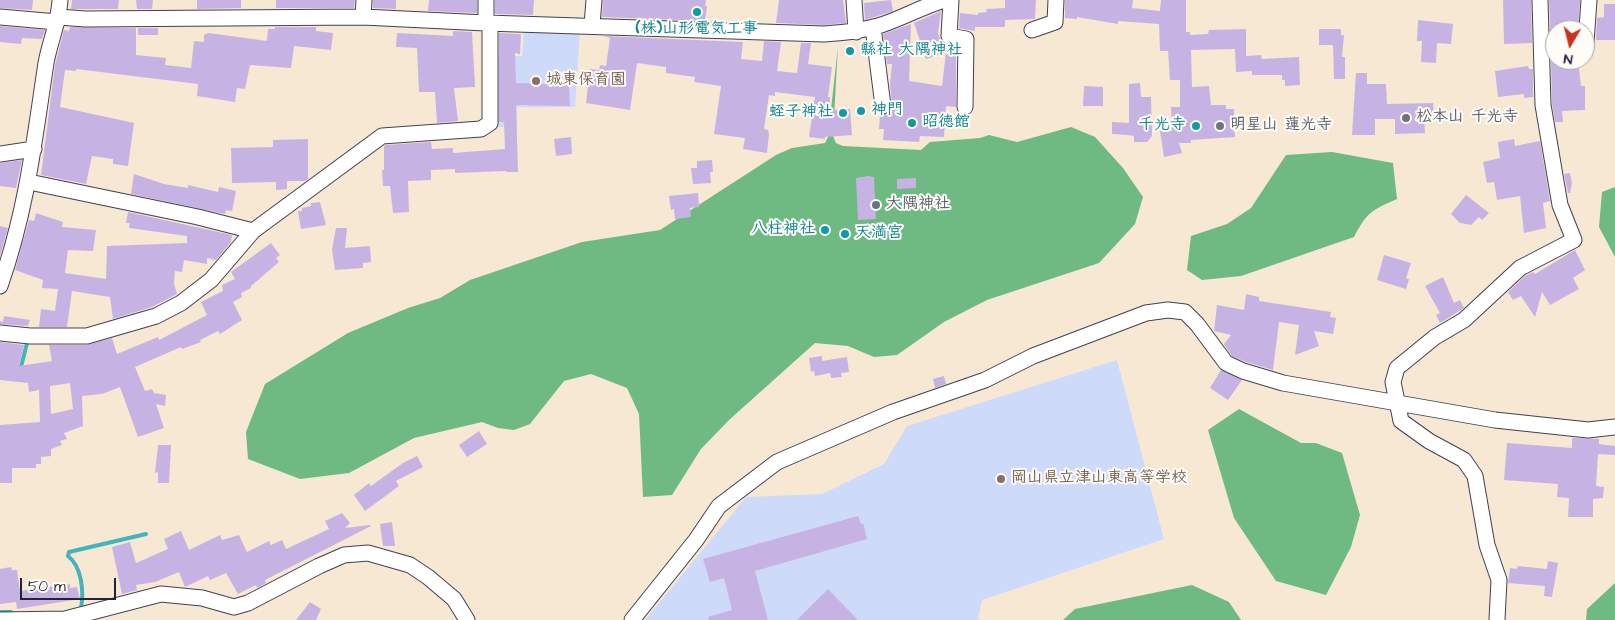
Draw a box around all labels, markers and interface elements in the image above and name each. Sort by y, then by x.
marker: (株)山形電気工事 [691,6,703,18]
place label: (株)山形電気工事 [636,20,758,40]
north arrow [1545,20,1595,70]
place label: 縣社 大隅神社 [860,41,962,61]
marker: 縣社 大隅神社 [844,45,856,57]
text: N [1562,48,1574,69]
place label: 城東保育園 [546,71,626,91]
marker: 城東保育園 [530,75,542,87]
place label: 神門 [871,101,903,121]
place label: 蛭子神社 [769,103,833,123]
marker: 神門 [855,105,867,117]
marker: 蛭子神社 [837,107,849,119]
place label: 松本山 千光寺 [1416,108,1518,128]
marker: 松本山 千光寺 [1400,112,1412,124]
place label: 昭徳館 [922,113,970,133]
place label: 千光寺 [1138,116,1186,136]
place label: 明星山 蓮光寺 [1230,116,1332,136]
marker: 昭徳館 [906,117,918,129]
marker: 千光寺 [1190,120,1202,132]
marker: 明星山 蓮光寺 [1214,120,1226,132]
place label: 大隅神社 [886,195,950,215]
marker: 大隅神社 [870,199,882,211]
place label: 八柱神社 [751,220,815,240]
marker: 八柱神社 [819,224,831,236]
place label: 天満宮 [855,224,903,244]
marker: 天満宮 [839,228,851,240]
place label: 岡山県立津山東高等学校 [1011,469,1187,489]
marker: 岡山県立津山東高等学校 [995,473,1007,485]
scale bar [22,568,119,600]
text: 50 m [28,576,66,597]

